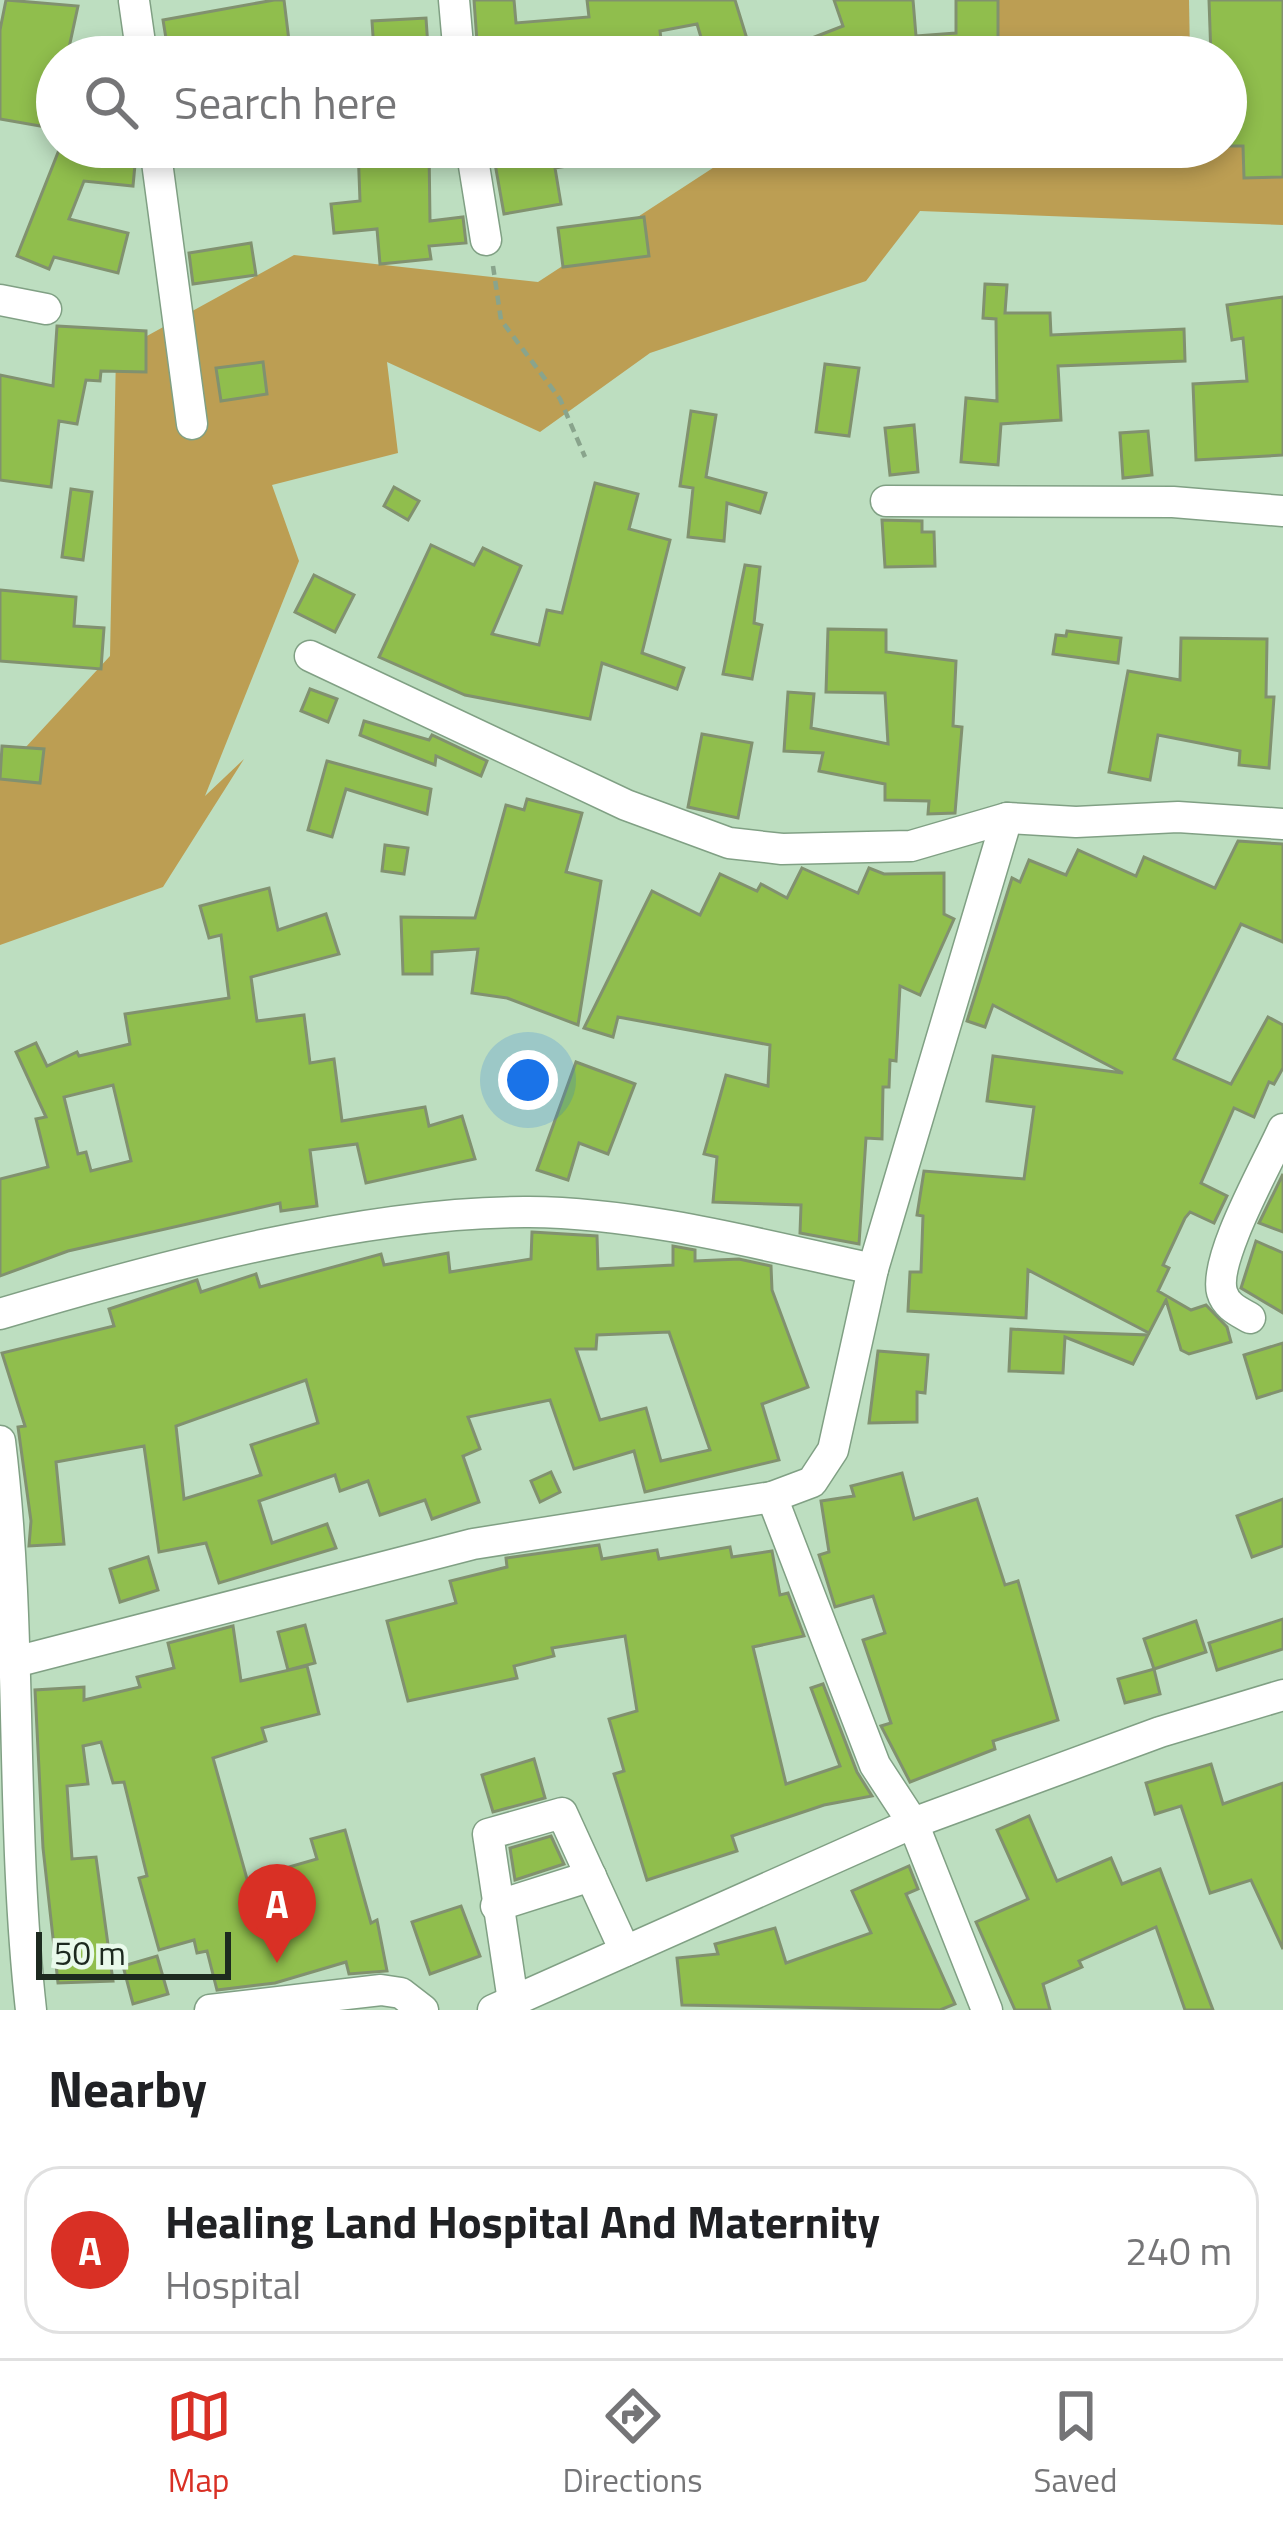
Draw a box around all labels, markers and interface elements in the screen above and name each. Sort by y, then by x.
search box [36,36,1247,168]
text: Search here [174,68,397,136]
icon: search [78,69,144,135]
your location [498,1050,558,1110]
pin: A [238,1864,316,1963]
scale bar [36,1926,231,1979]
text: 50 m [54,1928,126,1978]
text: Nearby [48,2049,207,2127]
text: Healing Land Hospital And Maternity [165,2187,880,2255]
text: A [78,2221,102,2280]
text: 240 m [1125,2221,1232,2280]
text: Hospital [165,2255,301,2314]
tab: Map [166,2383,232,2505]
tab: Directions [563,2383,703,2505]
tab: Saved [1034,2383,1117,2505]

